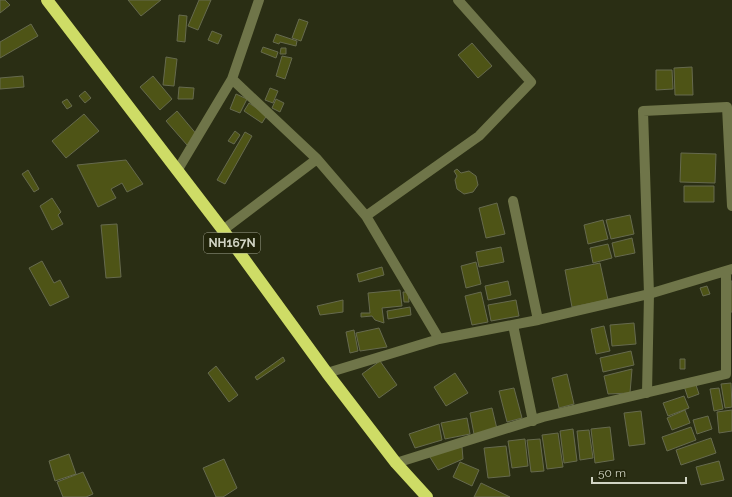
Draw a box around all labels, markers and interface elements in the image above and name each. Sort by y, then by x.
road number: NH167N [204,233,260,253]
scale bar [592,459,686,485]
text: 50 m [598,466,626,480]

